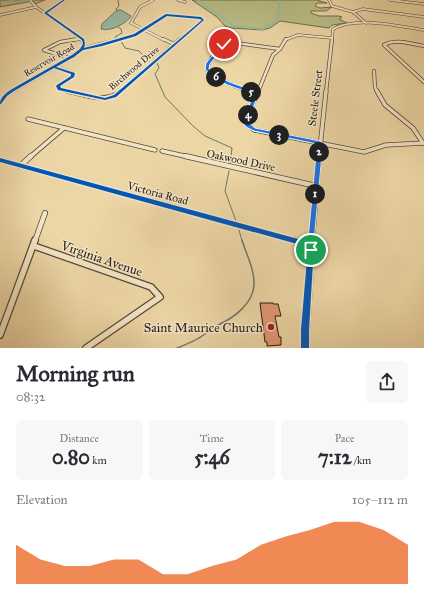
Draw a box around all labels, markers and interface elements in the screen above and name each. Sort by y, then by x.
pin [207,27,241,61]
icon: check [213,33,235,55]
street label: Reservoir Road [22,40,76,78]
street label: Birchwood Drive [106,43,161,92]
pin: 6 [206,67,226,87]
street label: Steele Street [306,69,325,127]
text: 6 [213,70,219,83]
pin: 5 [241,82,261,102]
text: 5 [248,85,254,98]
pin: 4 [238,105,258,125]
text: 4 [245,108,251,121]
pin: 3 [269,125,289,145]
text: 3 [277,128,281,141]
pin: 2 [309,142,329,162]
text: 2 [316,145,322,158]
street label: Oakwood Drive [205,147,277,174]
street label: Victoria Road [125,179,190,208]
pin: 1 [305,184,325,204]
text: 1 [313,187,317,200]
pin [294,233,328,267]
street label: Virginia Avenue [58,237,145,281]
icon: arrive [300,239,322,261]
place label: Saint Maurice Church [144,320,264,336]
marker: Saint Maurice Church [266,322,276,332]
text: Morning run [16,360,135,387]
button: share [366,361,408,403]
text: 08:32 [16,389,45,405]
text: Distance [60,432,99,445]
text: Time [200,432,224,445]
text: Pace [335,432,355,445]
text: 0.80 [52,445,90,469]
text: 5:46 [194,445,230,469]
text: 7:12 [318,445,352,469]
text: km [90,454,107,467]
text: /km [352,454,371,467]
text: Elevation [16,492,68,508]
text: 105–112 m [352,492,408,508]

